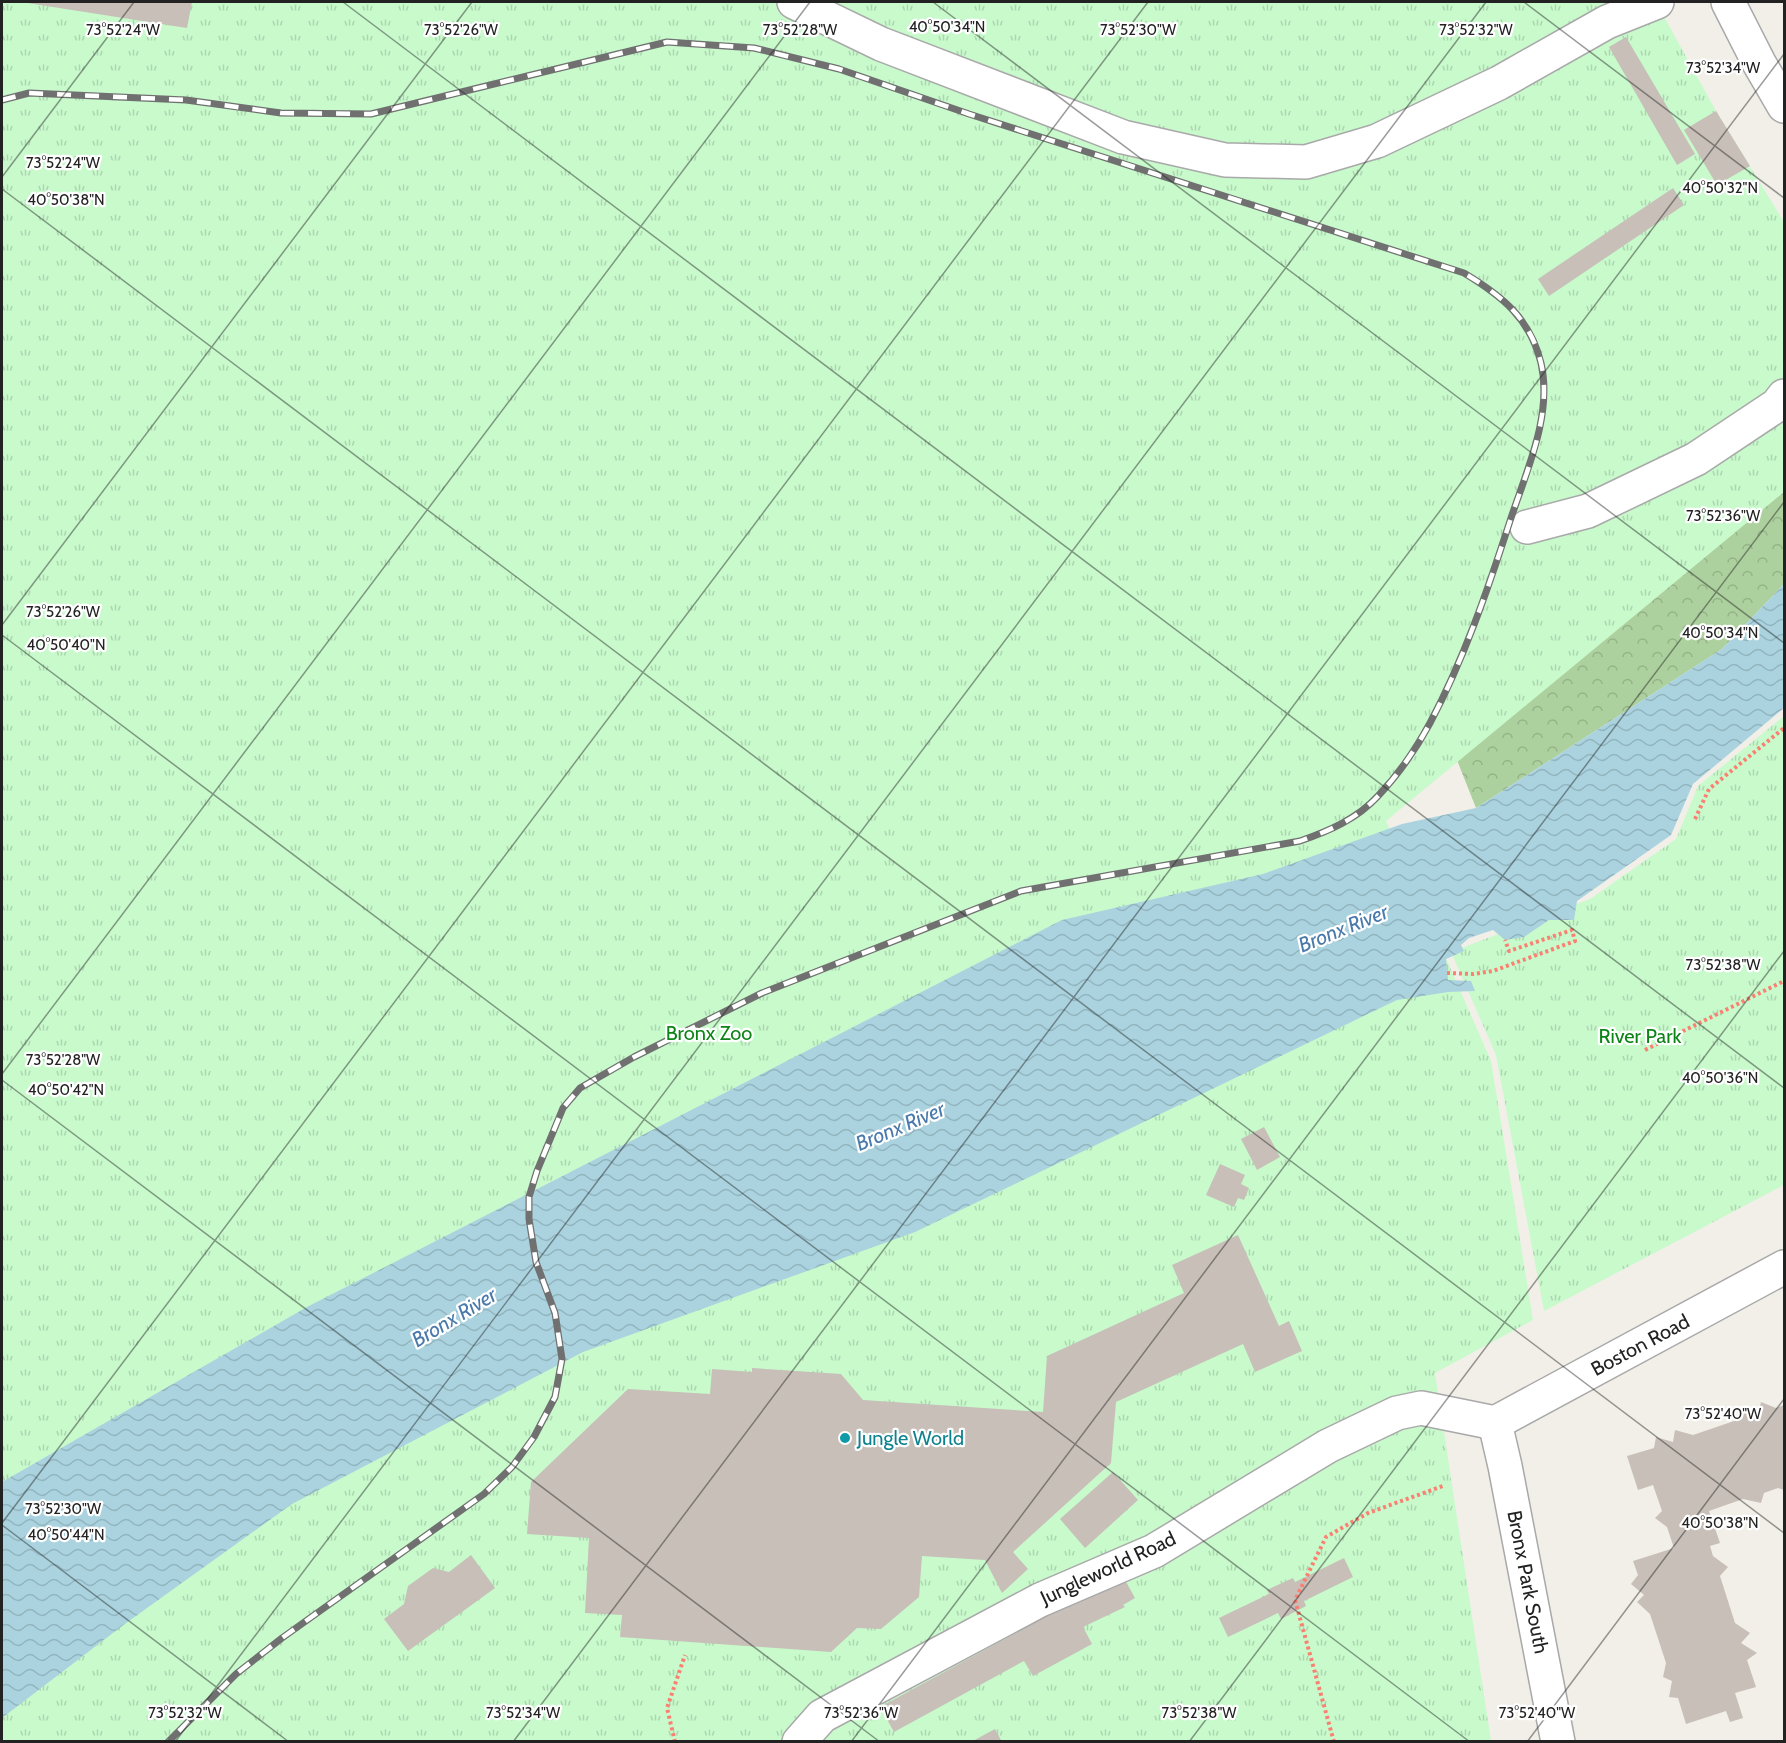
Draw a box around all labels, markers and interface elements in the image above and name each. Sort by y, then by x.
text: 40°50'34"N [909,18,985,36]
text: 73°52'24"W [86,21,161,39]
text: 73°52'26"W [424,21,499,39]
text: 73°52'28"W [763,21,838,39]
text: 73°52'30"W [1100,21,1177,39]
text: 73°52'32"W [1439,21,1514,39]
text: 73°52'34"W [1686,59,1761,77]
text: 73°52'24"W [26,154,101,172]
text: 40°50'32"N [1682,179,1758,197]
text: 40°50'38"N [27,191,105,209]
text: 73°52'36"W [1686,507,1761,525]
text: 73°52'26"W [26,603,101,621]
text: 40°50'34"N [1682,624,1758,642]
text: 40°50'40"N [27,636,105,654]
water label: Bronx River [1294,898,1393,957]
text: 73°52'38"W [1686,956,1761,974]
park label: Bronx Zoo [666,1021,752,1045]
park label: River Park [1599,1024,1681,1048]
text: 73°52'28"W [26,1051,101,1069]
text: 40°50'36"N [1682,1069,1758,1087]
text: 40°50'42"N [28,1081,104,1099]
water label: Bronx River [852,1095,950,1156]
water label: Bronx River [407,1281,502,1352]
street label: Boston Road [1587,1309,1693,1381]
text: 73°52'40"W [1685,1405,1762,1423]
place label: Jungle World [856,1426,964,1450]
marker: Jungle World [838,1431,852,1445]
text: 73°52'30"W [25,1500,102,1518]
street label: Bronx Park South [1502,1508,1554,1656]
text: 40°50'38"N [1681,1514,1759,1532]
text: 40°50'44"N [28,1526,104,1544]
street label: Jungleworld Road [1036,1526,1180,1610]
text: 73°52'32"W [148,1704,223,1722]
text: 73°52'34"W [486,1704,561,1722]
text: 73°52'36"W [824,1704,899,1722]
text: 73°52'38"W [1162,1704,1237,1722]
text: 73°52'40"W [1499,1704,1576,1722]

